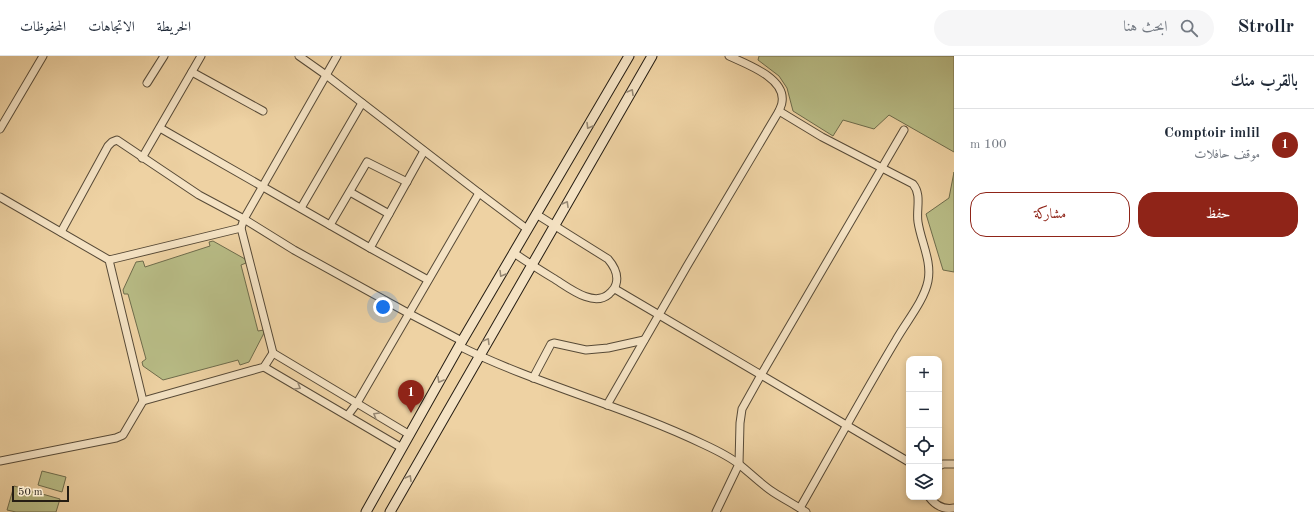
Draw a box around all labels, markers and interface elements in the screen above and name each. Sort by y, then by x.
search box [934,10,1214,46]
icon: search [1178,17,1200,39]
text: Strollr [1238,18,1294,37]
text: المحفوظات [20,20,66,34]
text: الاتجاهات [88,20,135,34]
text: الخريطة [157,20,191,34]
text: ابحث هنا [1123,20,1168,35]
text: بالقرب منك [1230,73,1298,90]
one-way arrow [627,89,634,96]
one-way arrow [586,122,593,129]
text: Comptoir imlil [1164,126,1260,141]
text: 100 m [970,138,1007,151]
text: 1 [1281,138,1289,151]
text: موقف حافلات [1194,148,1260,161]
button: مشاركة [970,192,1130,237]
button: حفظ [1138,192,1298,237]
one-way arrow [562,201,569,208]
one-way arrow [499,270,506,277]
your location [373,297,393,317]
one-way arrow [483,338,490,345]
map controls [906,356,942,500]
button: + [906,356,942,392]
one-way arrow [437,376,444,383]
pin: 1 [398,380,424,413]
one-way arrow [294,382,301,389]
button: − [906,392,942,428]
one-way arrow [373,412,380,420]
button: locate [906,428,942,464]
button: layers [906,464,942,500]
one-way arrow [404,475,411,482]
scale bar [12,484,69,503]
text: 50 m [18,487,43,498]

